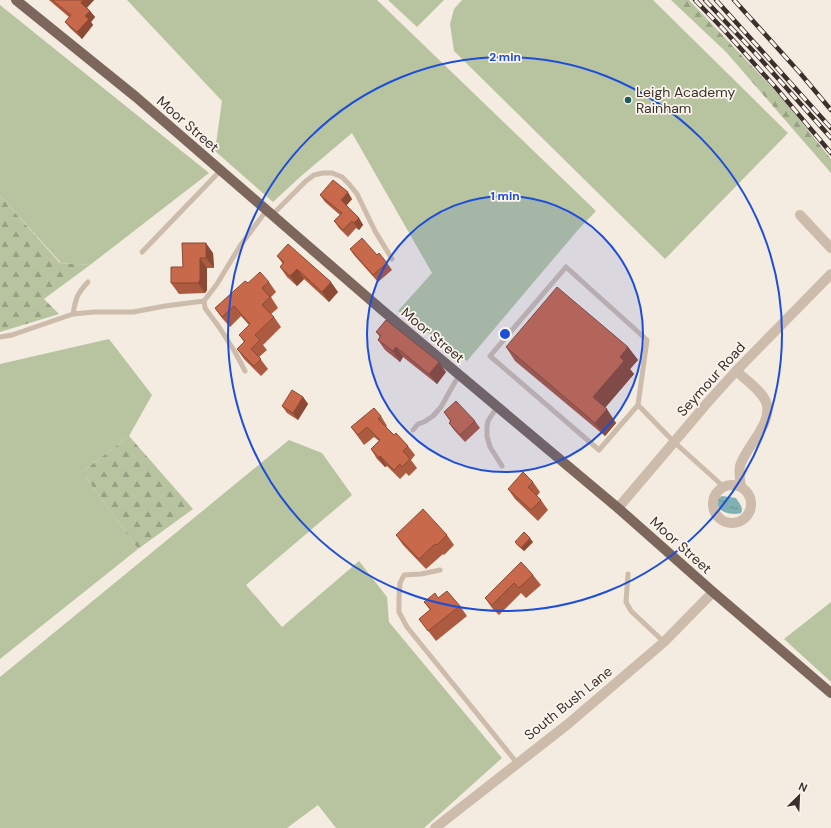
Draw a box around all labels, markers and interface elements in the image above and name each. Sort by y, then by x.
text: 2 min [489,49,521,65]
place label: Leigh Academy Rainham [636,83,736,117]
street label: Moor Street [153,92,223,156]
marker: Leigh Academy Rainham [623,95,633,105]
text: 1 min [490,188,520,204]
street label: Moor Street [398,303,468,367]
centre of rings [498,327,512,341]
street label: Seymour Road [673,338,749,420]
street label: Moor Street [646,513,716,577]
street label: South Bush Lane [520,662,616,744]
north arrow [779,776,819,816]
text: N [797,779,810,795]

